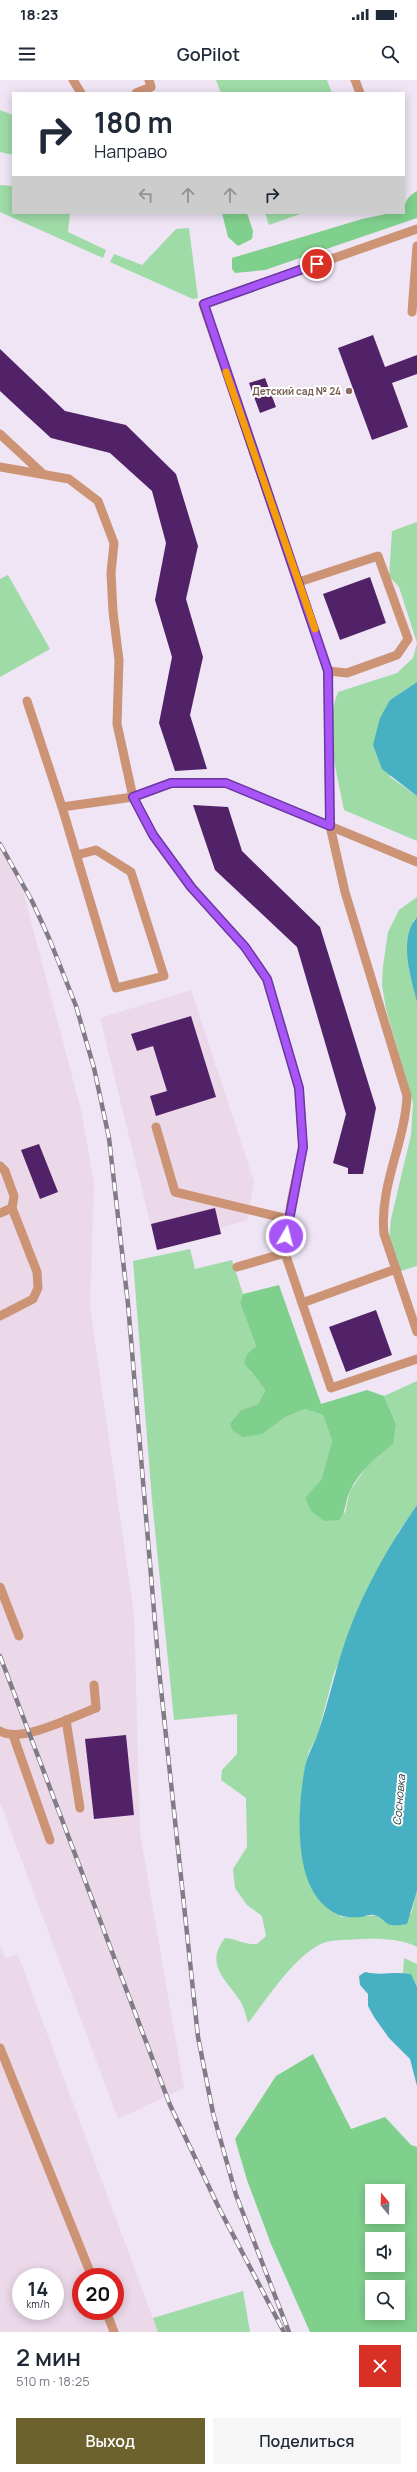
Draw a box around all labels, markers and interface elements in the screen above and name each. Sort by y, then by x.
text: 18:23 [20,4,59,25]
text: GoPilot [177,42,240,66]
icon: menu [16,43,38,65]
icon: search [379,43,401,65]
text: 180 m [94,103,173,141]
icon: right [28,108,80,160]
text: Направо [94,139,168,163]
icon: left [135,184,157,206]
icon: ahead [177,184,199,206]
icon: ahead [219,184,241,206]
icon: right [261,184,283,206]
pin [300,247,334,281]
icon: arrive [306,253,328,275]
place label: Детский сад № 24 [252,384,341,398]
marker: Детский сад № 24 [344,386,354,396]
position arrow [265,1215,307,1257]
water label: Сосновка [389,1773,408,1826]
north arrow [365,2184,405,2224]
map controls [365,2184,405,2320]
button: sound [365,2232,405,2272]
speed limit sign: 20 [72,2268,124,2320]
text: 14 [28,2275,48,2302]
button: search [365,2280,405,2320]
text: km/h [26,2297,50,2311]
text: 2 мин [16,2340,81,2373]
button: close [359,2345,401,2387]
text: 510 m · 18:25 [16,2372,90,2390]
button: Выход [16,2418,205,2464]
button: Поделиться [213,2418,401,2464]

